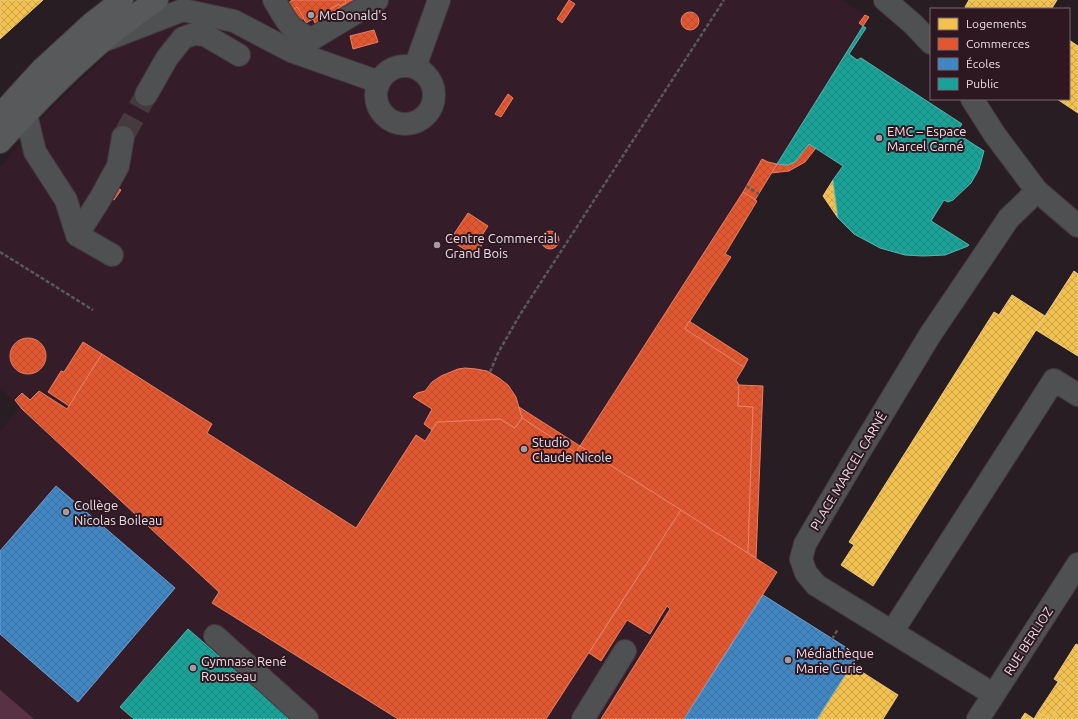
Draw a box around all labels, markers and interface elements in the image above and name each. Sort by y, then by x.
place label: McDonald's [319,8,387,22]
legend [930,8,1070,100]
marker: McDonald's [306,10,316,20]
text: Logements [966,17,1026,30]
text: Commerces [966,37,1030,50]
text: Écoles [966,57,1000,70]
text: Public [966,77,999,90]
place label: EMC – Espace Marcel Carné [887,124,966,153]
marker: EMC – Espace Marcel Carné [874,133,884,143]
place label: Centre Commercial Grand Bois [445,231,558,260]
marker: Centre Commercial Grand Bois [432,240,442,250]
street label: PLACE MARCEL CARNÉ [806,409,889,533]
place label: Studio Claude Nicole [532,435,612,464]
marker: Studio Claude Nicole [519,444,529,454]
place label: Collège Nicolas Boileau [74,498,163,527]
marker: Collège Nicolas Boileau [61,507,71,517]
street label: RUE BERLIOZ [1001,604,1055,678]
place label: Médiathèque Marie Curie [796,646,874,675]
place label: Gymnase René Rousseau [201,654,287,683]
marker: Médiathèque Marie Curie [783,655,793,665]
marker: Gymnase René Rousseau [188,663,198,673]

